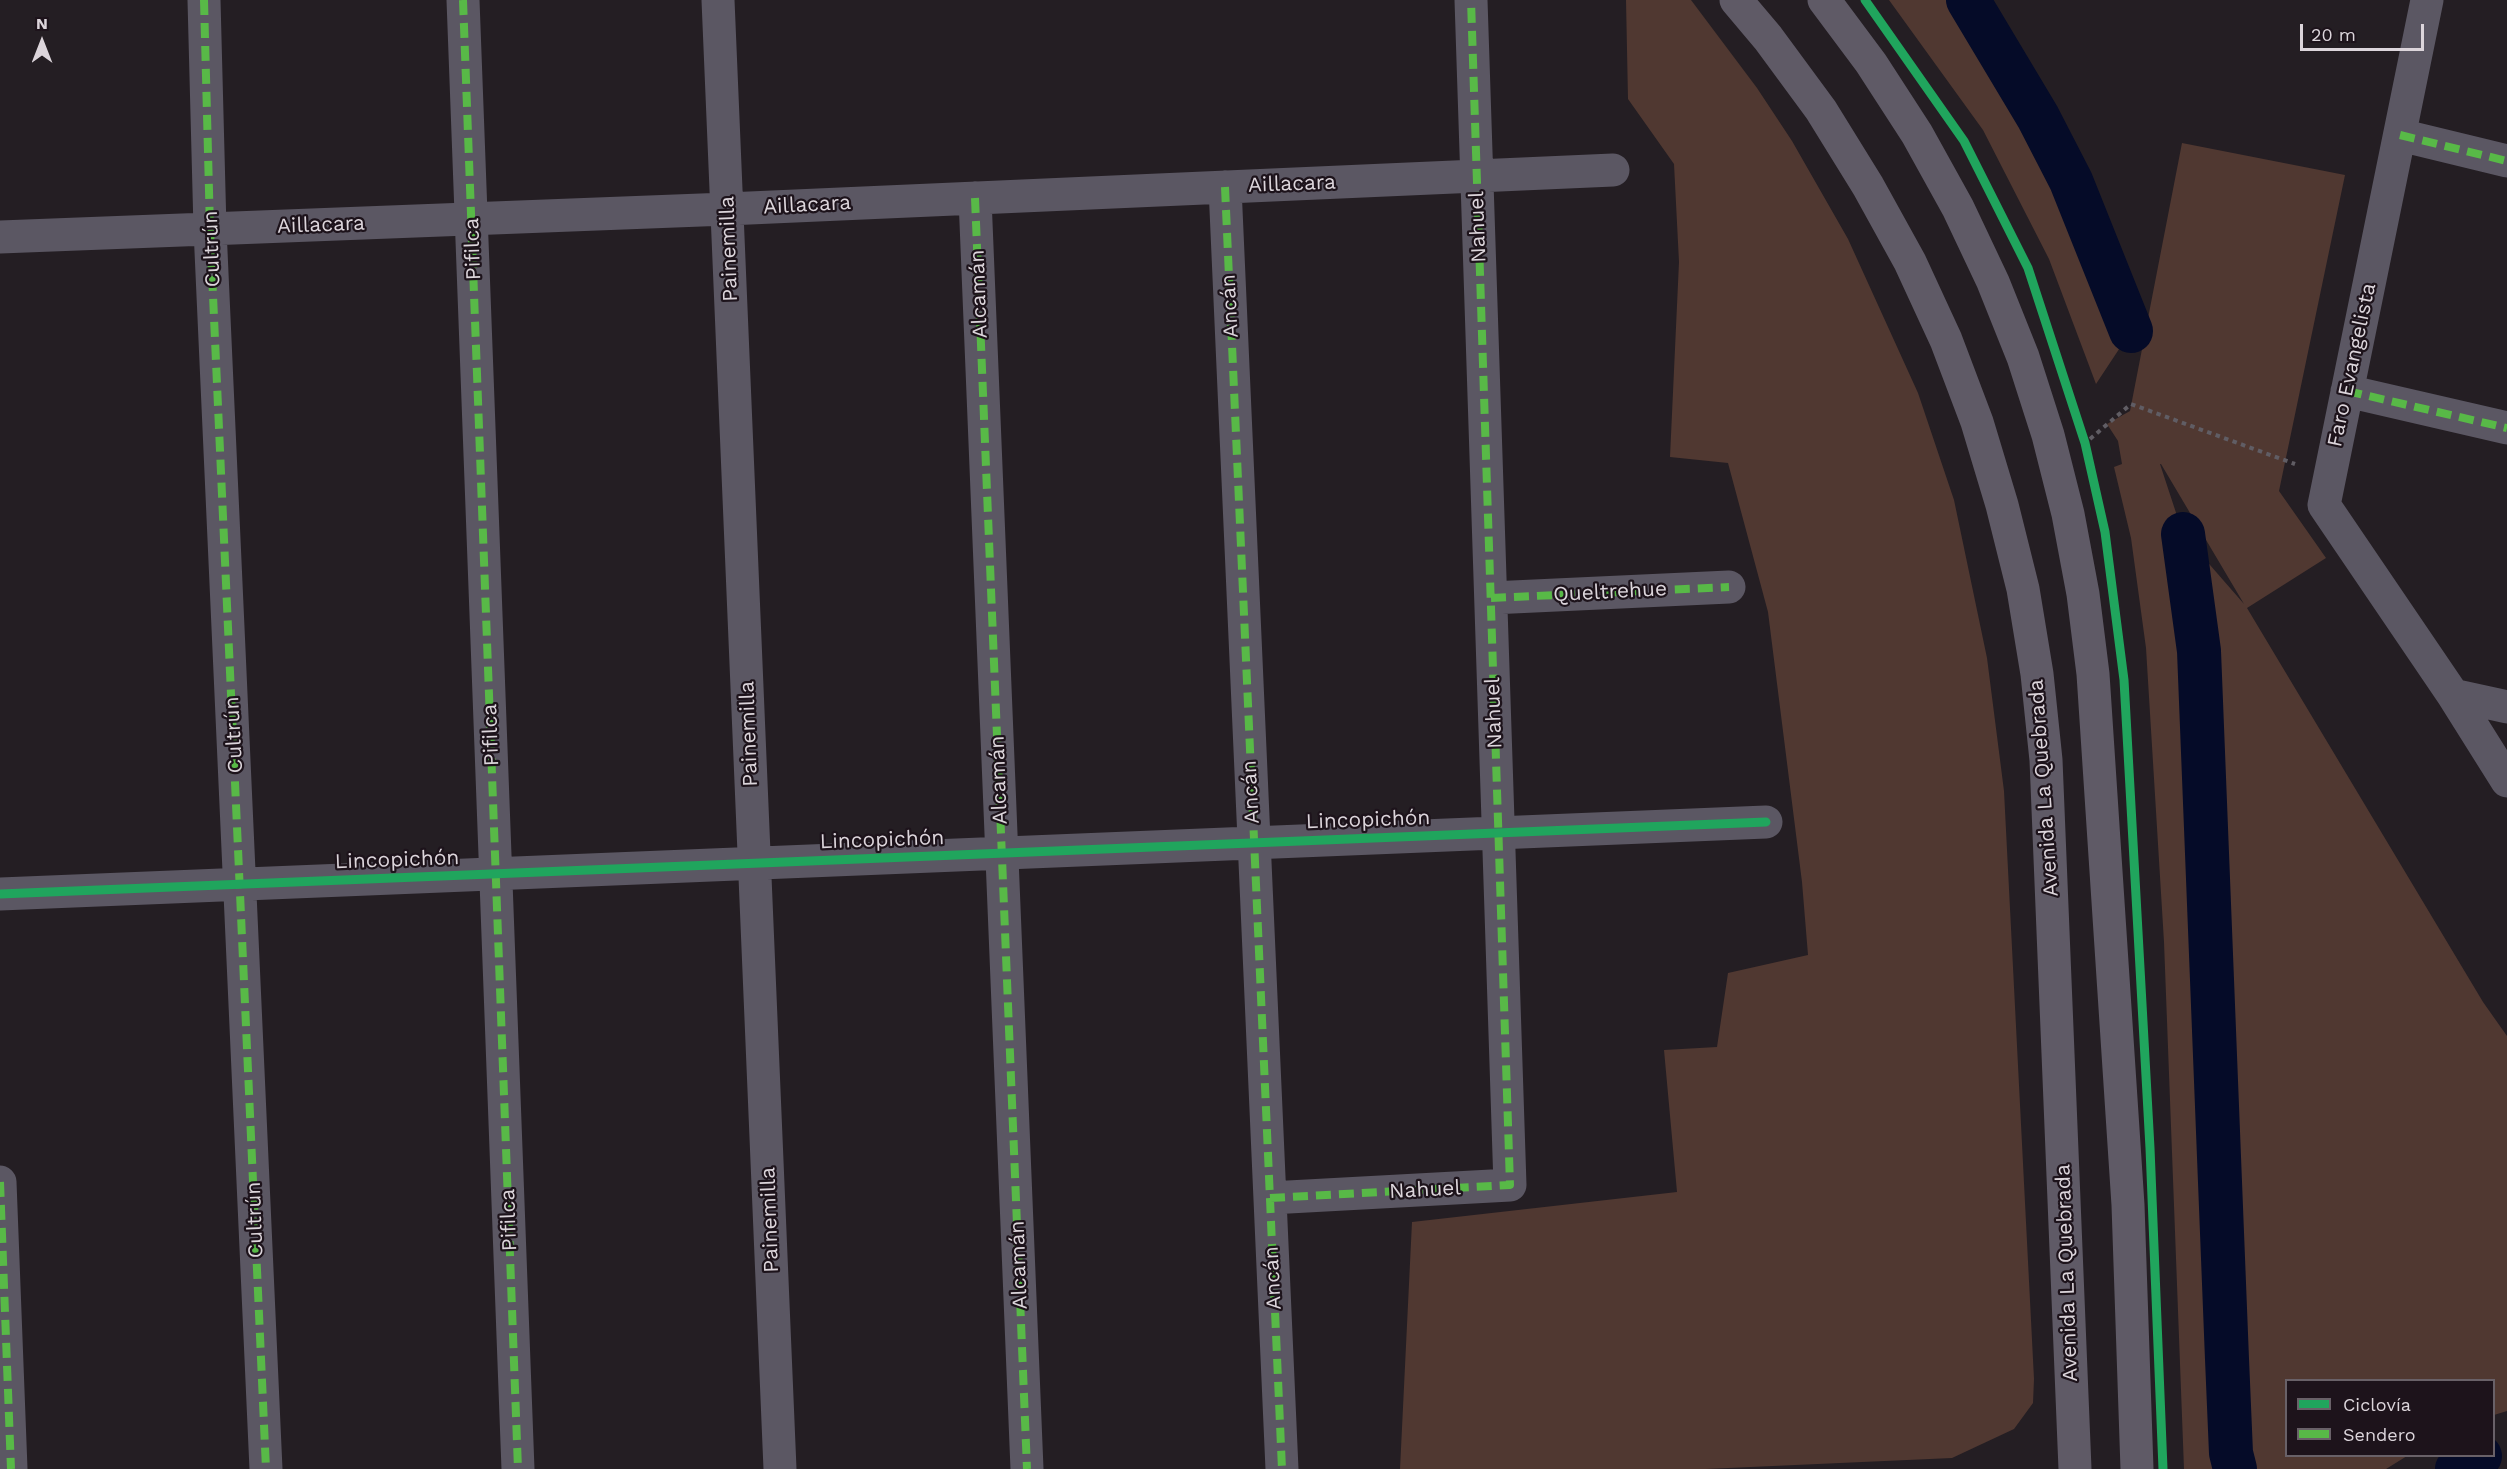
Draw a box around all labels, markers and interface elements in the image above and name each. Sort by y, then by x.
north arrow [12,12,72,72]
scale bar [2303,12,2428,50]
text: N [36,14,48,33]
text: 20 m [2311,24,2356,45]
street label: Aillacara [1248,170,1336,198]
street label: Aillacara [762,190,852,220]
street label: Nahuel [1464,191,1492,263]
street label: Painemilla [715,196,743,302]
street label: Cultrún [198,210,226,288]
street label: Aillacara [277,211,365,239]
street label: Pifilca [459,217,487,281]
street label: Alcamán [965,249,993,339]
street label: Ancán [1216,274,1244,338]
street label: Faro Evangelista [2322,281,2382,449]
street label: Queltrehue [1552,576,1668,608]
street label: Nahuel [1480,677,1508,749]
street label: Avenida La Quebrada [2024,679,2064,897]
street label: Painemilla [735,681,763,787]
street label: Cultrún [219,696,249,774]
street label: Pifilca [477,703,505,767]
street label: Alcamán [985,735,1013,825]
street label: Ancán [1237,760,1265,824]
street label: Lincopichón [1305,805,1431,835]
street label: Lincopichón [819,825,945,855]
street label: Lincopichón [334,845,460,875]
street label: Avenida La Quebrada [2051,1164,2083,1382]
street label: Painemilla [756,1167,784,1273]
street label: Nahuel [1389,1176,1461,1204]
street label: Cultrún [241,1181,269,1259]
street label: Pifilca [495,1188,523,1252]
street label: Alcamán [1005,1220,1033,1310]
street label: Ancán [1259,1246,1287,1310]
legend [2285,1379,2495,1457]
text: Ciclovía [2343,1394,2411,1415]
text: Sendero [2343,1424,2416,1445]

